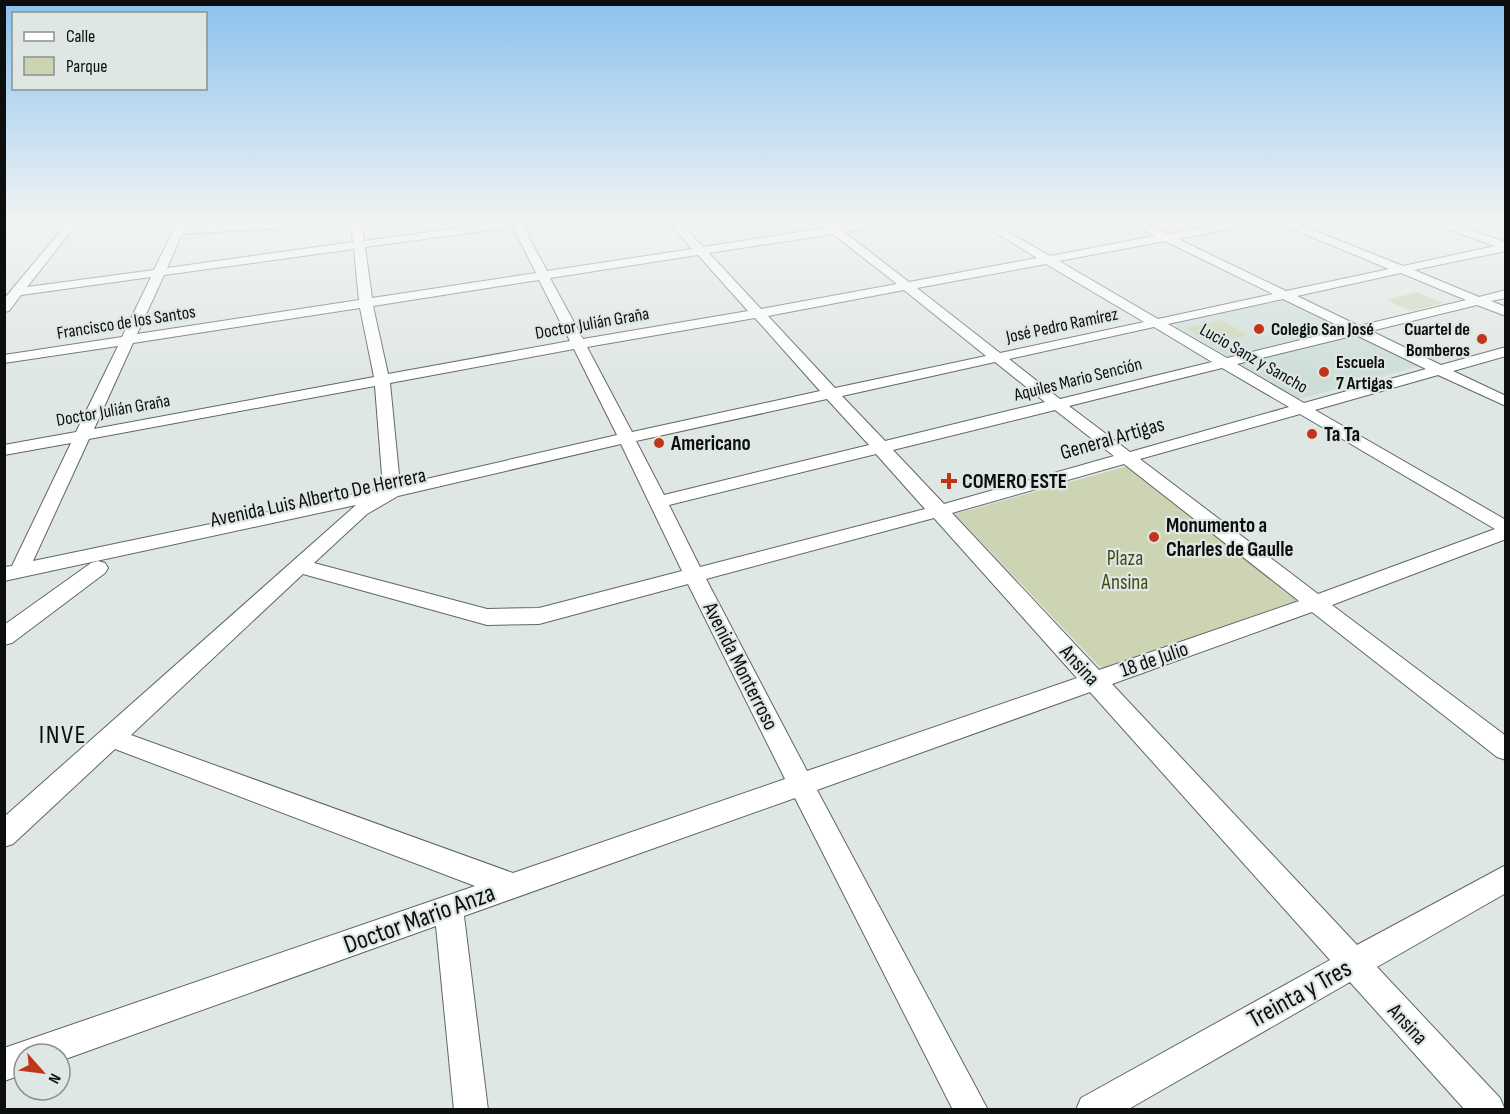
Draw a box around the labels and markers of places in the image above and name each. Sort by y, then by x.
place label: Colegio San José [1271,319,1374,340]
place label: Cuartel de Bomberos [1404,319,1470,361]
marker: Colegio San José [1252,322,1266,336]
marker: Cuartel de Bomberos [1475,332,1489,346]
place label: Escuela 7 Artigas [1336,352,1393,394]
marker: Escuela 7 Artigas [1317,365,1331,379]
place label: Ta Ta [1324,422,1360,447]
marker: Ta Ta [1305,427,1319,441]
place label: Americano [670,431,751,456]
marker: Americano [652,436,666,450]
place label: COMERO ESTE [962,469,1067,494]
marker: COMERO ESTE [940,472,958,490]
place label: Monumento a Charles de Gaulle [1166,513,1293,562]
marker: Monumento a Charles de Gaulle [1147,530,1161,544]

